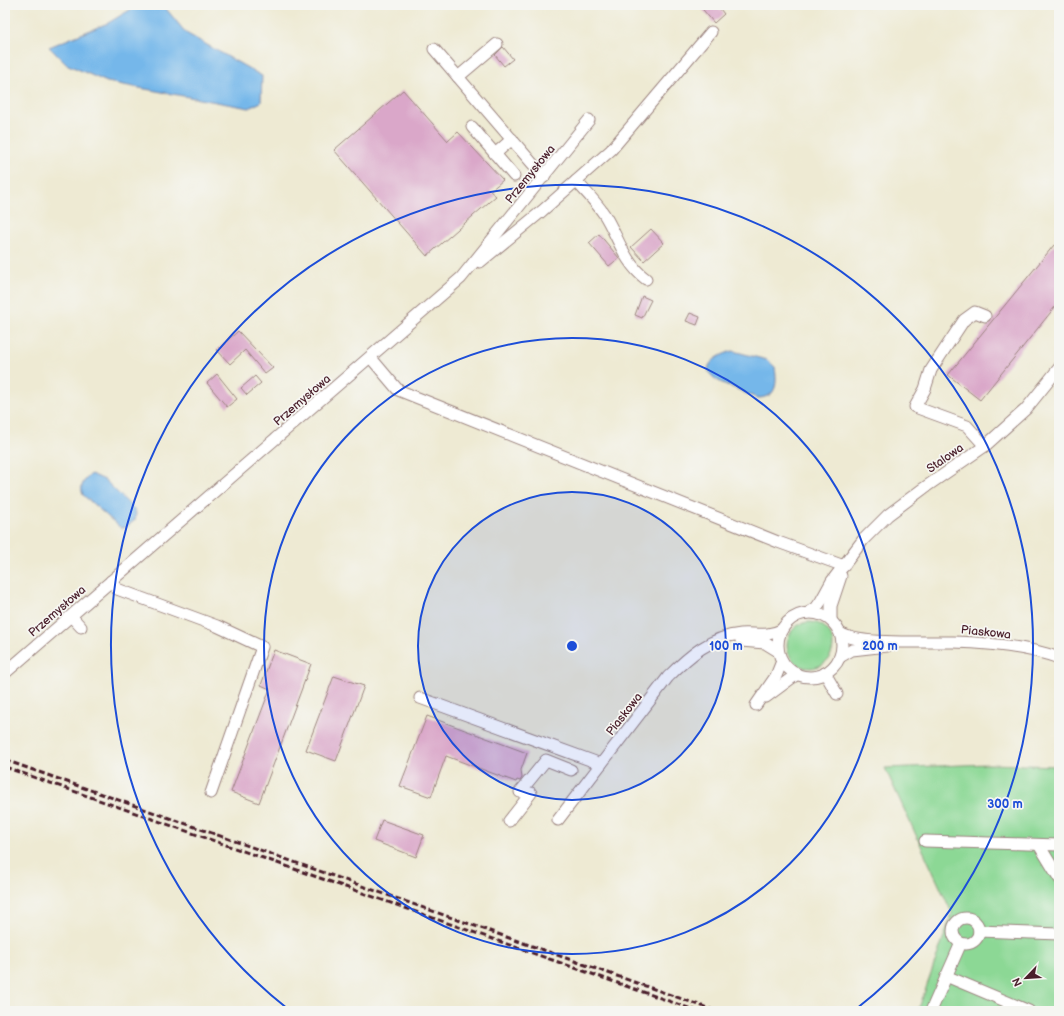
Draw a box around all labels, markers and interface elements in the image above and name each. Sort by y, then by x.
street label: Przemysłowa [502,142,559,207]
street label: Przemysłowa [271,371,334,429]
street label: Stalowa [924,440,967,476]
street label: Przemysłowa [26,582,89,640]
street label: Piaskowa [960,622,1012,643]
centre of rings [565,639,579,653]
text: 100 m [709,639,743,654]
text: 200 m [862,639,898,654]
street label: Piaskowa [603,690,646,739]
text: 300 m [987,797,1023,812]
north arrow [1006,958,1046,998]
text: N [1010,976,1025,989]

